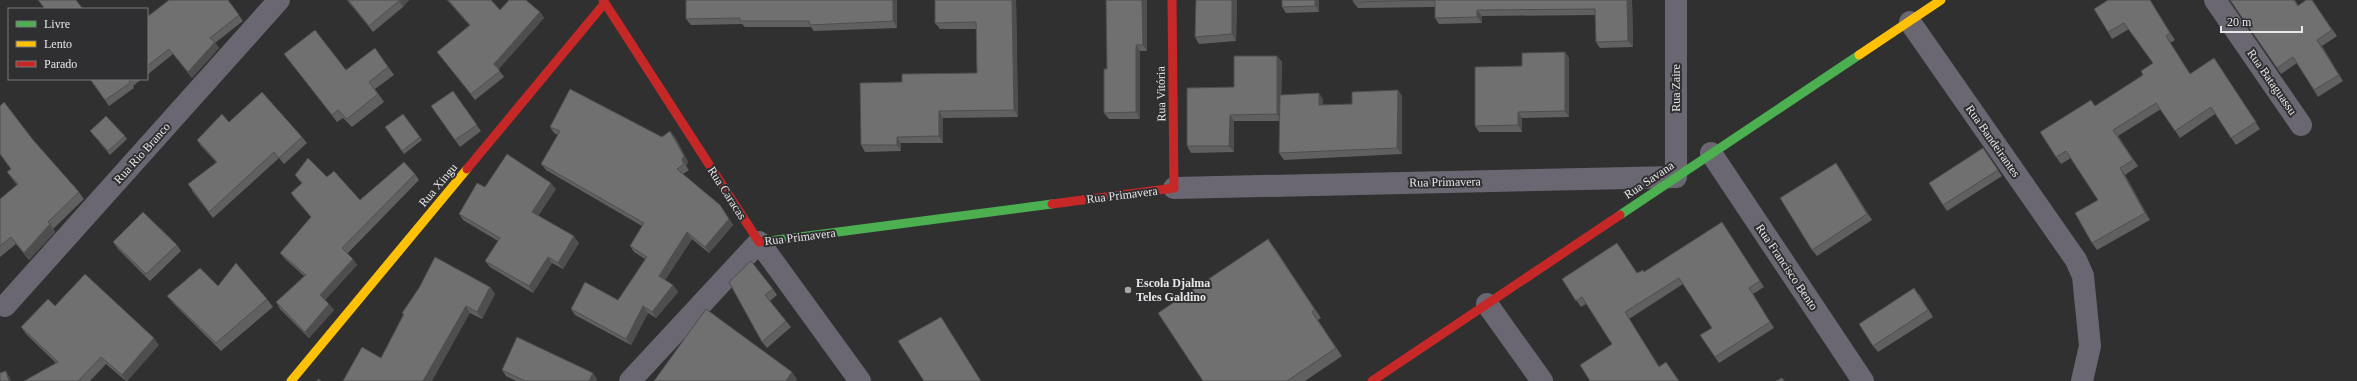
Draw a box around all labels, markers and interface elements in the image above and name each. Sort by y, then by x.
legend [8,8,148,80]
scale bar [2221,8,2302,34]
text: 20 m [2227,15,2252,29]
text: Livre [44,17,70,31]
text: Lento [44,37,72,51]
street label: Rua Bataguassu [2244,46,2300,118]
text: Parado [44,57,77,71]
street label: Rua Zaire [1669,64,1683,112]
street label: Rua Vitória [1154,66,1168,122]
street label: Rua Bandeirantes [1963,102,2023,180]
street label: Rua Rio Branco [111,120,173,186]
street label: Rua Savana [1621,158,1677,202]
street label: Rua Xingu [416,160,460,210]
street label: Rua Caracas [705,164,749,222]
street label: Rua Primavera [1409,174,1482,190]
street label: Rua Primavera [1086,184,1159,206]
street label: Rua Francisco Bento [1753,221,1821,313]
street label: Rua Primavera [764,226,837,248]
place label: Escola Djalma Teles Galdino [1136,276,1210,304]
marker: Escola Djalma Teles Galdino [1123,285,1133,295]

